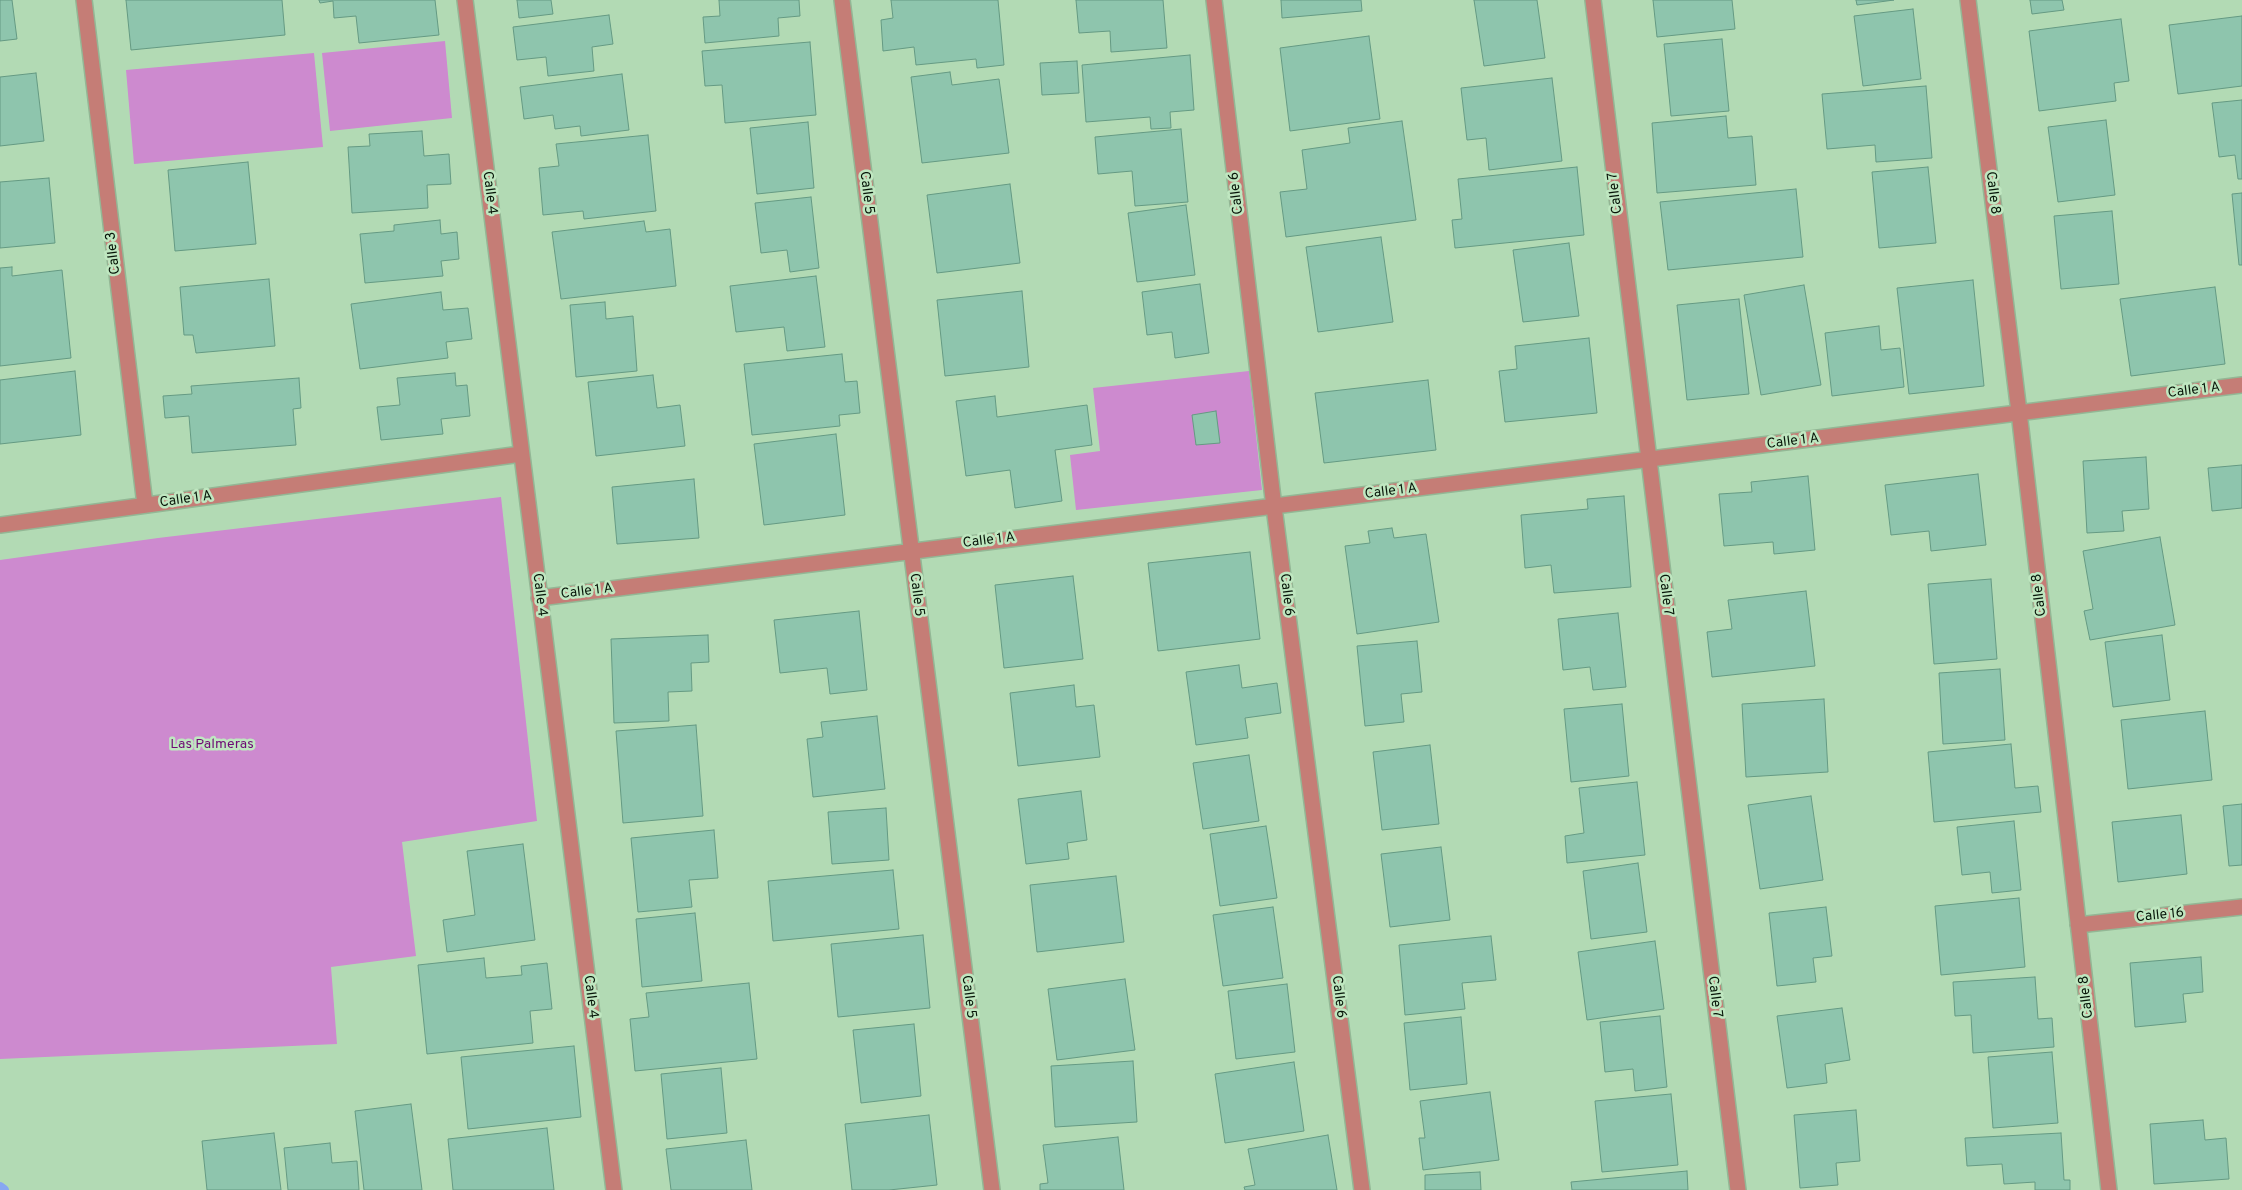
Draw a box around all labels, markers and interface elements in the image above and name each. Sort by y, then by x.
street label: Calle 4 [478,171,500,215]
street label: Calle 5 [855,171,877,215]
street label: Calle 6 [1226,171,1248,215]
street label: Calle 7 [1605,171,1627,215]
street label: Calle 8 [1981,171,2003,215]
street label: Calle 3 [103,231,125,275]
street label: Calle 1 A [2167,379,2221,403]
street label: Calle 1 A [1766,430,1820,454]
street label: Calle 1 A [1364,480,1418,504]
street label: Calle 1 A [159,488,213,512]
street label: Calle 1 A [962,529,1016,553]
street label: Calle 4 [528,573,550,617]
street label: Calle 5 [905,573,927,617]
street label: Calle 6 [1275,573,1297,617]
street label: Calle 7 [1654,573,1676,617]
street label: Calle 8 [2029,573,2051,617]
street label: Calle 1 A [560,580,614,604]
park label: Las Palmeras [170,737,254,753]
street label: Calle 16 [2135,905,2185,927]
street label: Calle 4 [579,975,601,1019]
street label: Calle 5 [957,975,979,1019]
street label: Calle 6 [1327,975,1349,1019]
street label: Calle 7 [1703,975,1725,1019]
street label: Calle 8 [2076,975,2098,1019]

